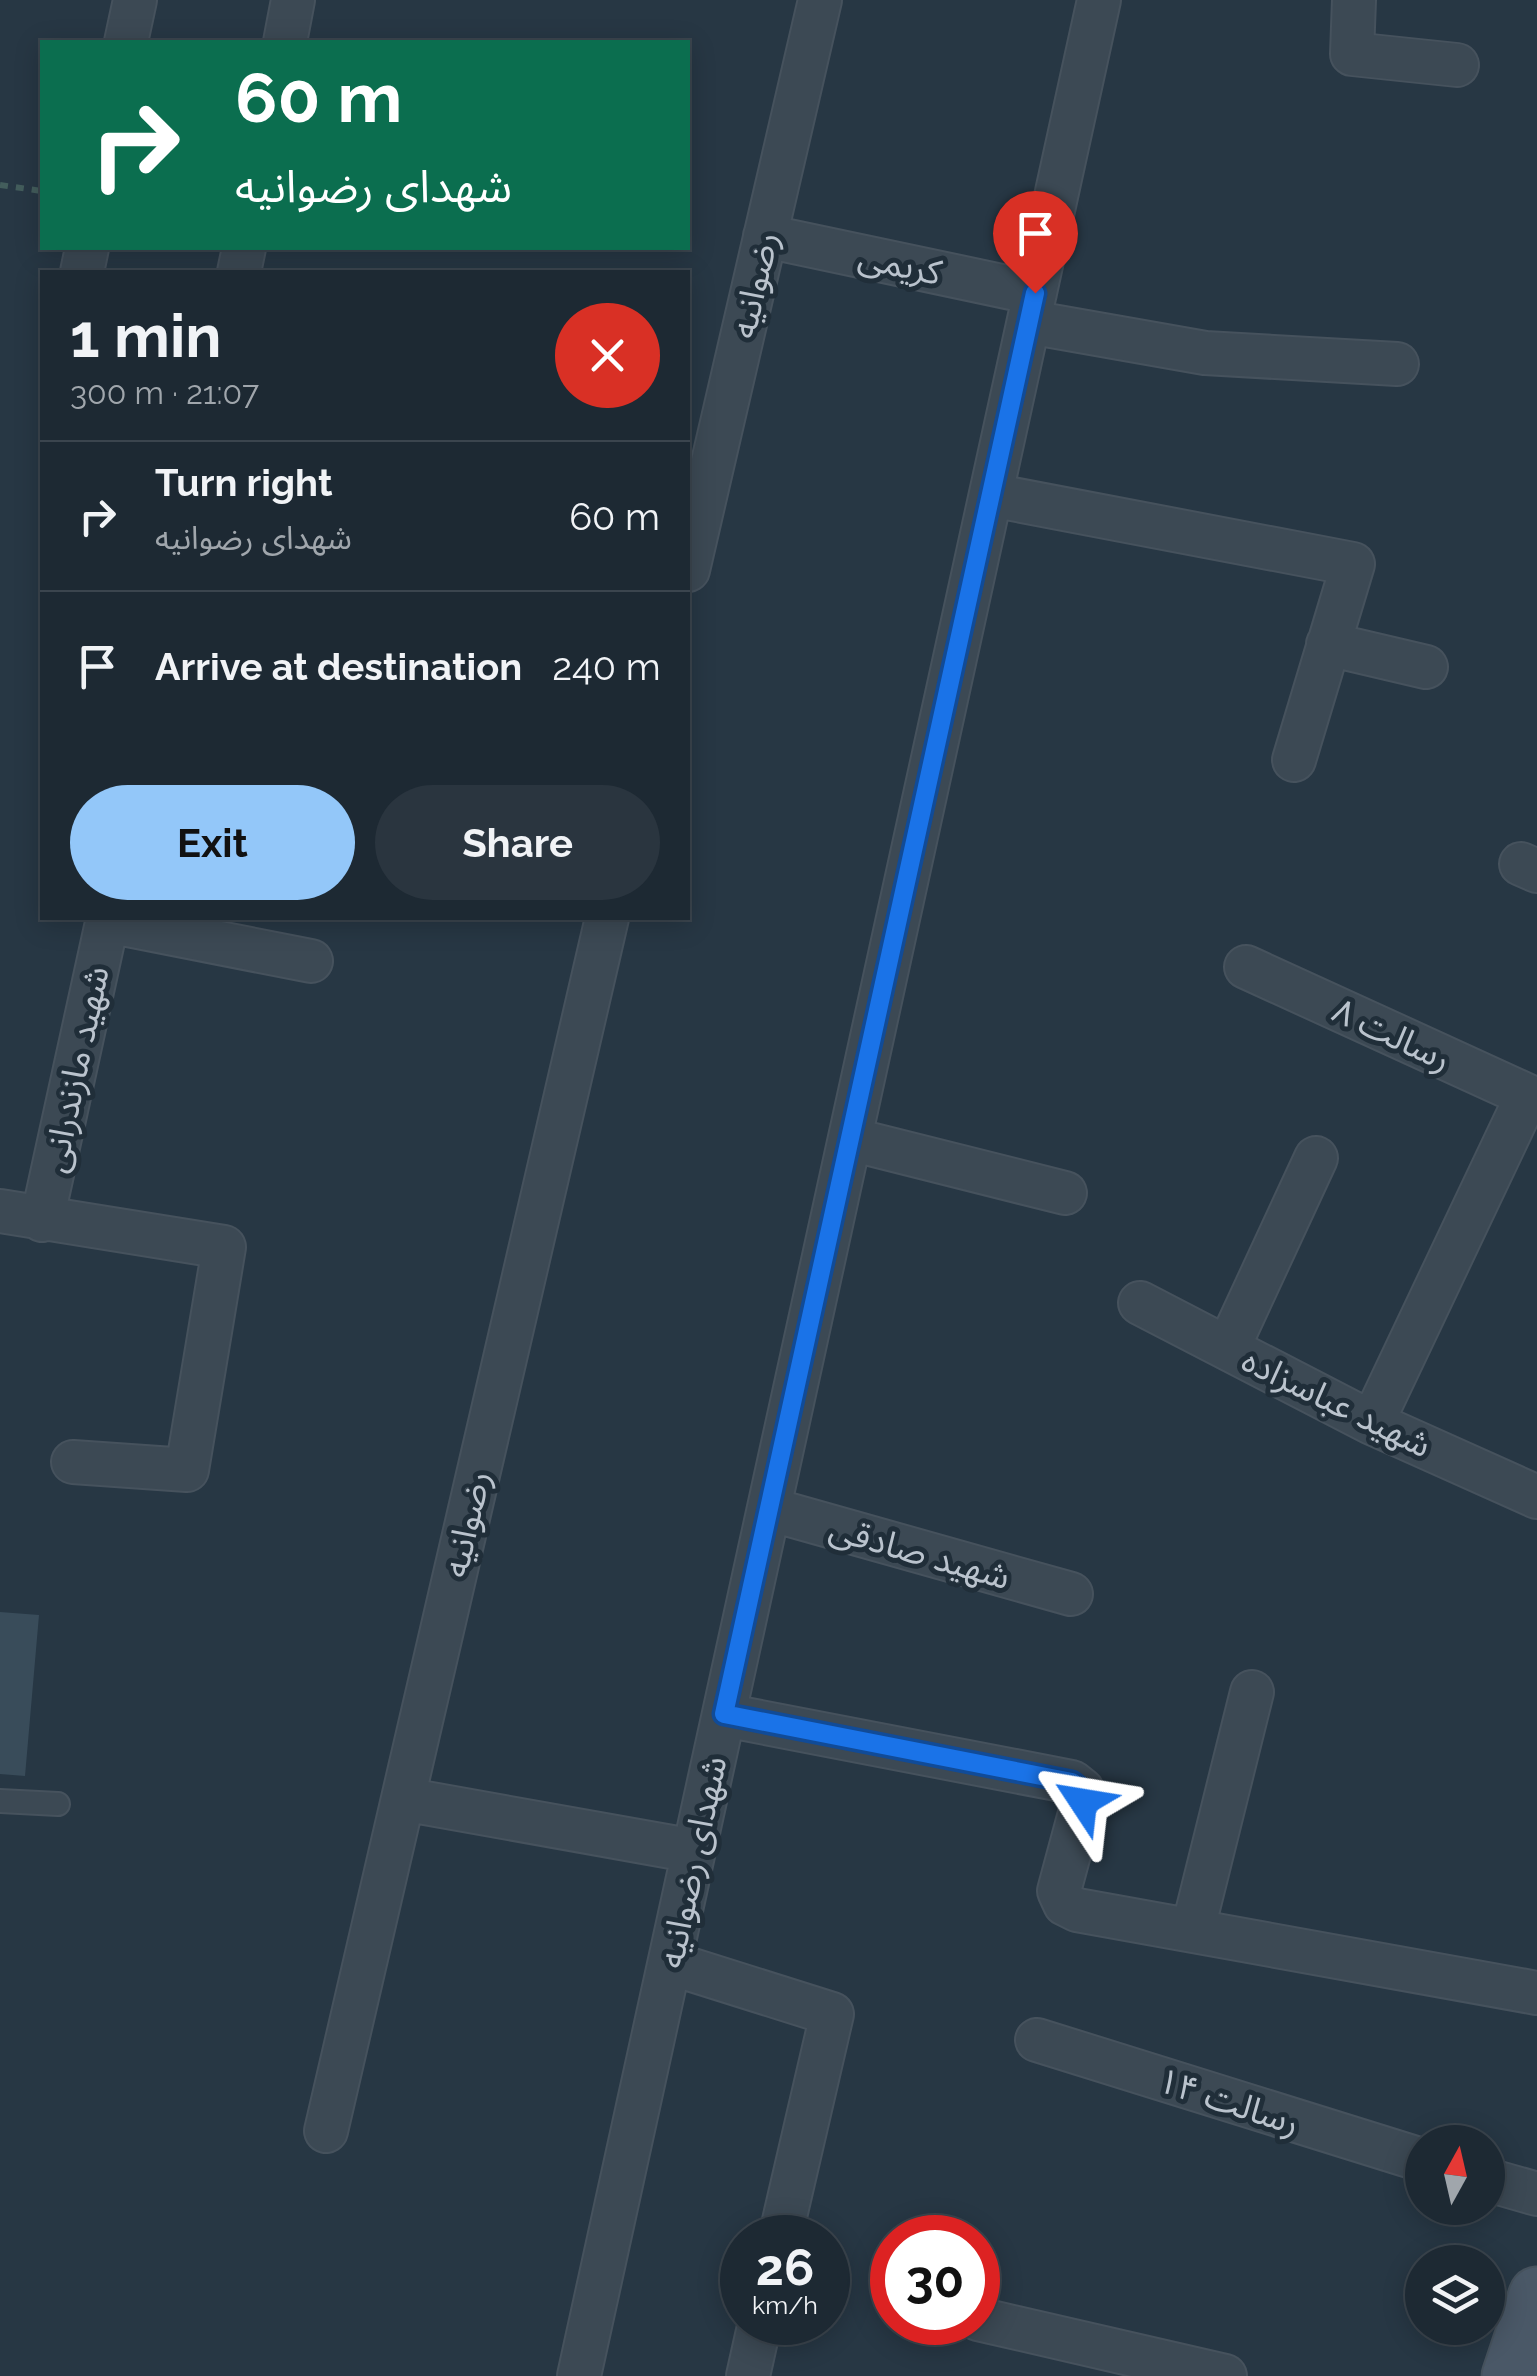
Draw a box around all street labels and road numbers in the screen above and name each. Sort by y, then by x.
street label: رضوانیه [722,228,787,342]
street label: کریمی [855,235,946,293]
street label: شهید مازندرانی [33,962,118,1176]
street label: رسالت ۸ [1326,989,1458,1080]
street label: شهید عباسزاده [1236,1339,1438,1465]
street label: رضوانیه [434,1467,499,1581]
street label: شهید صادقی [825,1507,1015,1597]
street label: شهدای رضوانیه [650,1752,735,1972]
street label: رسالت ۱۴ [1153,2059,1305,2144]

